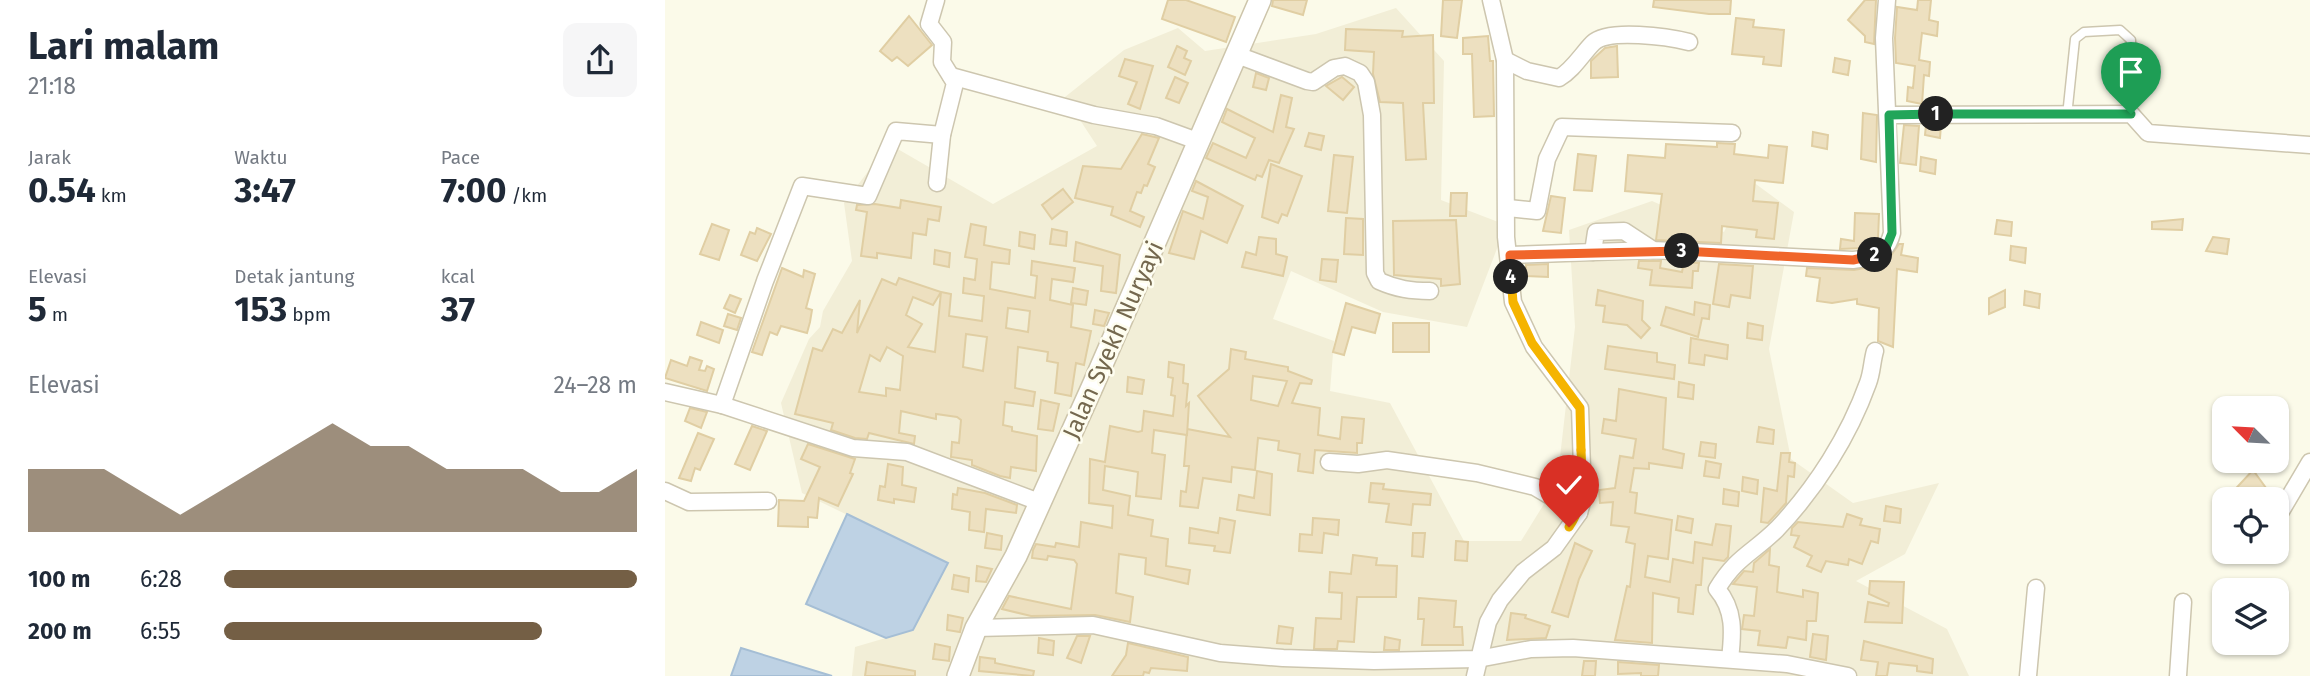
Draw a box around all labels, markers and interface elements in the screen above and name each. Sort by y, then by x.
text: Lari malam [28,23,219,69]
button: share [563,23,637,97]
pin [2101,42,2161,114]
icon: arrive [2112,53,2150,91]
text: 21:18 [28,72,76,100]
pin: 1 [1919,96,1953,132]
text: 1 [1931,102,1940,125]
text: Jarak [28,146,71,169]
text: Waktu [234,146,287,169]
text: Pace [441,146,480,169]
text: 0.54 [28,169,96,211]
text: 3:47 [234,169,296,211]
text: 7:00 [441,169,506,211]
text: km [96,184,127,207]
text: /km [506,184,547,207]
pin: 3 [1665,233,1699,268]
street label: Jalan Syekh Nuryayi [1057,237,1169,443]
pin: 2 [1857,238,1893,272]
text: 3 [1677,239,1686,262]
text: 2 [1870,243,1879,266]
pin: 4 [1493,260,1529,294]
text: Elevasi [28,265,87,288]
text: Detak jantung [234,265,354,288]
text: kcal [441,265,475,288]
text: 4 [1505,265,1516,288]
text: 5 [28,288,47,330]
text: 153 [234,288,287,330]
text: 37 [441,288,475,330]
text: m [47,303,68,326]
text: bpm [287,303,331,326]
text: Elevasi [28,371,100,399]
text: 24–28 m [554,371,637,399]
north arrow [2212,396,2289,472]
map controls [2212,396,2289,655]
pin [1539,455,1599,527]
icon: check [1550,466,1588,504]
button: locate [2212,487,2289,564]
text: 100 m [28,565,90,593]
text: 6:28 [140,565,182,593]
button: layers [2212,578,2289,655]
text: 200 m [28,617,92,645]
text: 6:55 [140,617,181,645]

